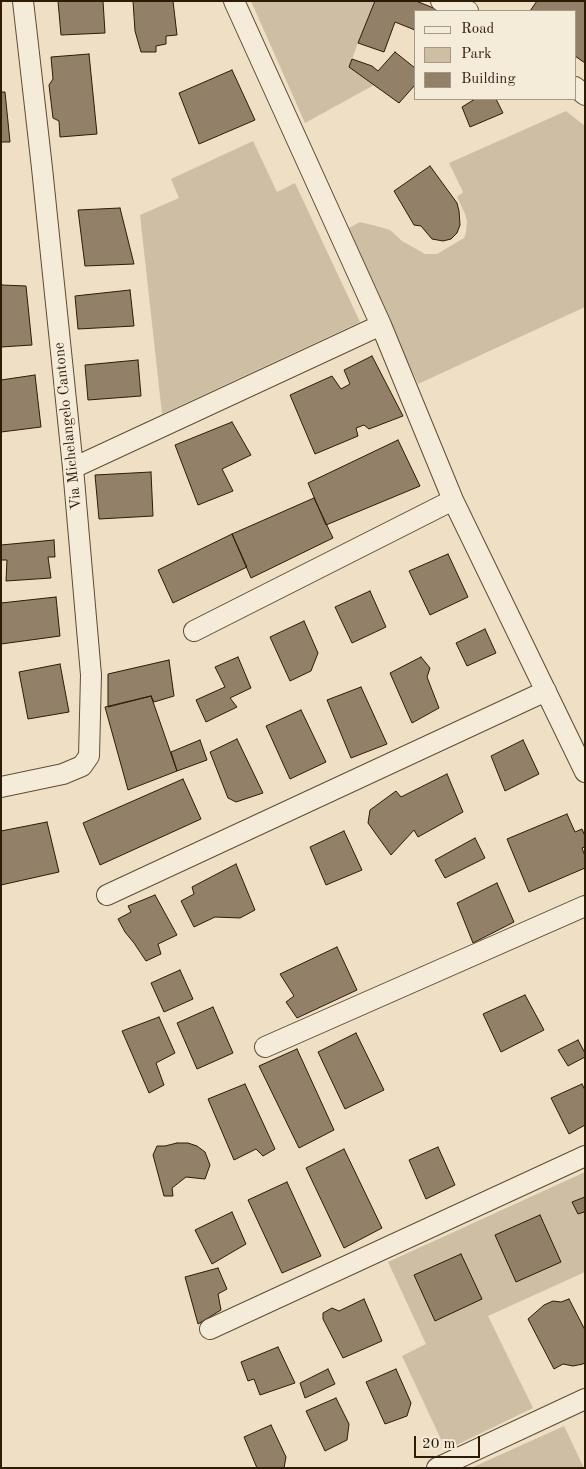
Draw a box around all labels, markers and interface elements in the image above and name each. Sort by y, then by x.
legend [414,10,576,100]
text: Road [461,22,494,37]
text: Park [461,47,492,62]
text: Building [461,72,516,87]
street label: Via Michelangelo Cantone [50,341,86,511]
scale bar [416,1426,482,1458]
text: 20 m [422,1437,456,1452]

